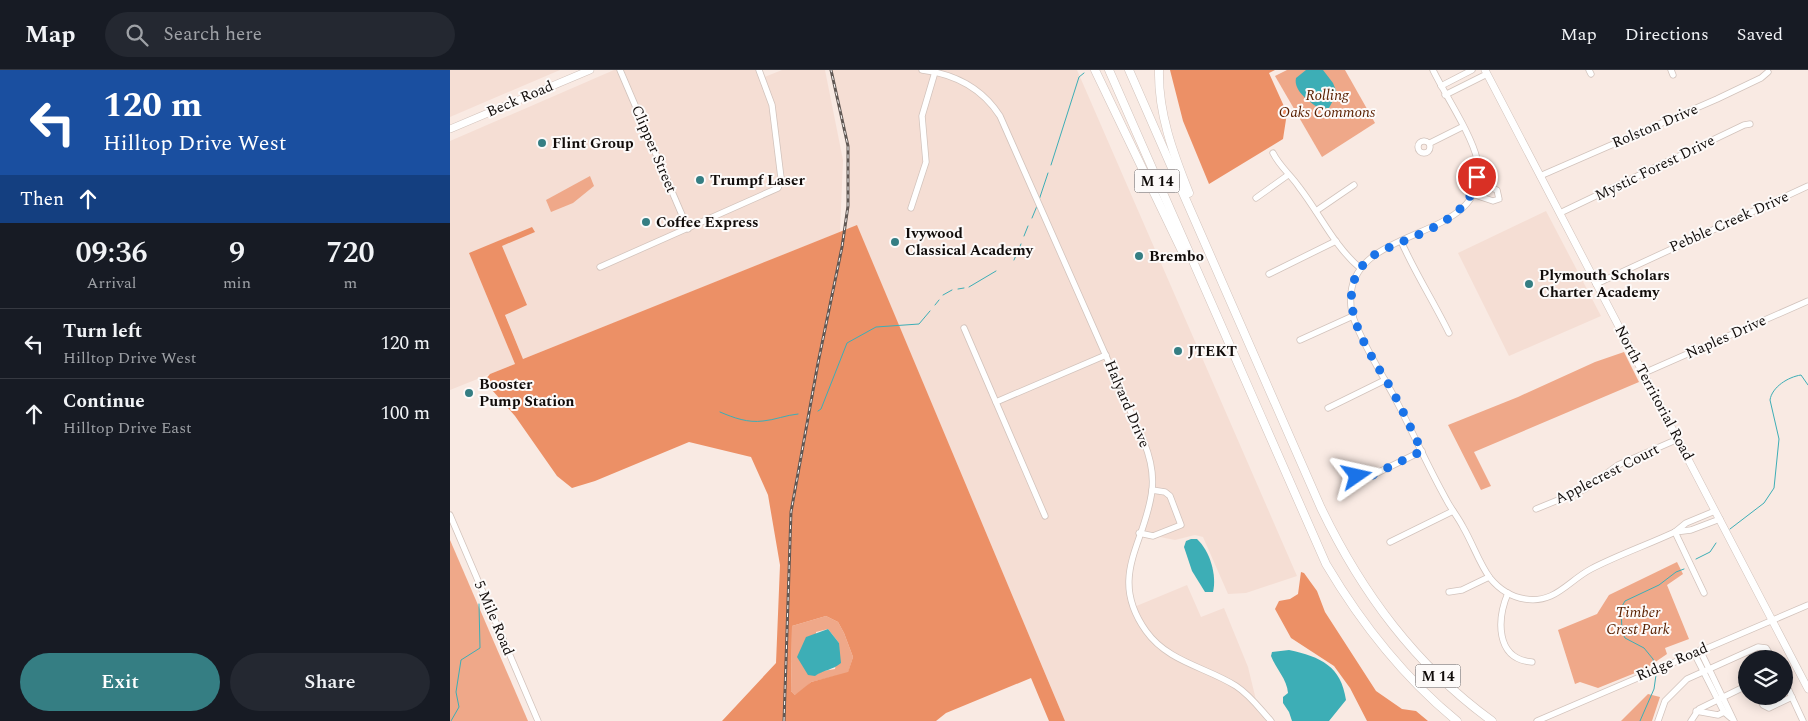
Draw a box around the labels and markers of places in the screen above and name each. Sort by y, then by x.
place label: Flint Group [552,132,634,155]
marker: Flint Group [536,137,548,149]
pin [1456,156,1498,198]
place label: Trumpf Laser [710,169,805,192]
marker: Trumpf Laser [694,174,706,186]
place label: Coffee Express [656,211,759,234]
marker: Coffee Express [640,216,652,228]
place label: Ivywood Classical Academy [905,222,1034,262]
marker: Ivywood Classical Academy [889,236,901,248]
place label: Brembo [1149,245,1204,268]
marker: Brembo [1133,250,1145,262]
place label: Plymouth Scholars Charter Academy [1539,264,1670,304]
marker: Plymouth Scholars Charter Academy [1523,278,1535,290]
place label: JTEKT [1188,340,1237,363]
marker: JTEKT [1172,345,1184,357]
place label: Booster Pump Station [479,373,575,413]
marker: Booster Pump Station [463,387,475,399]

